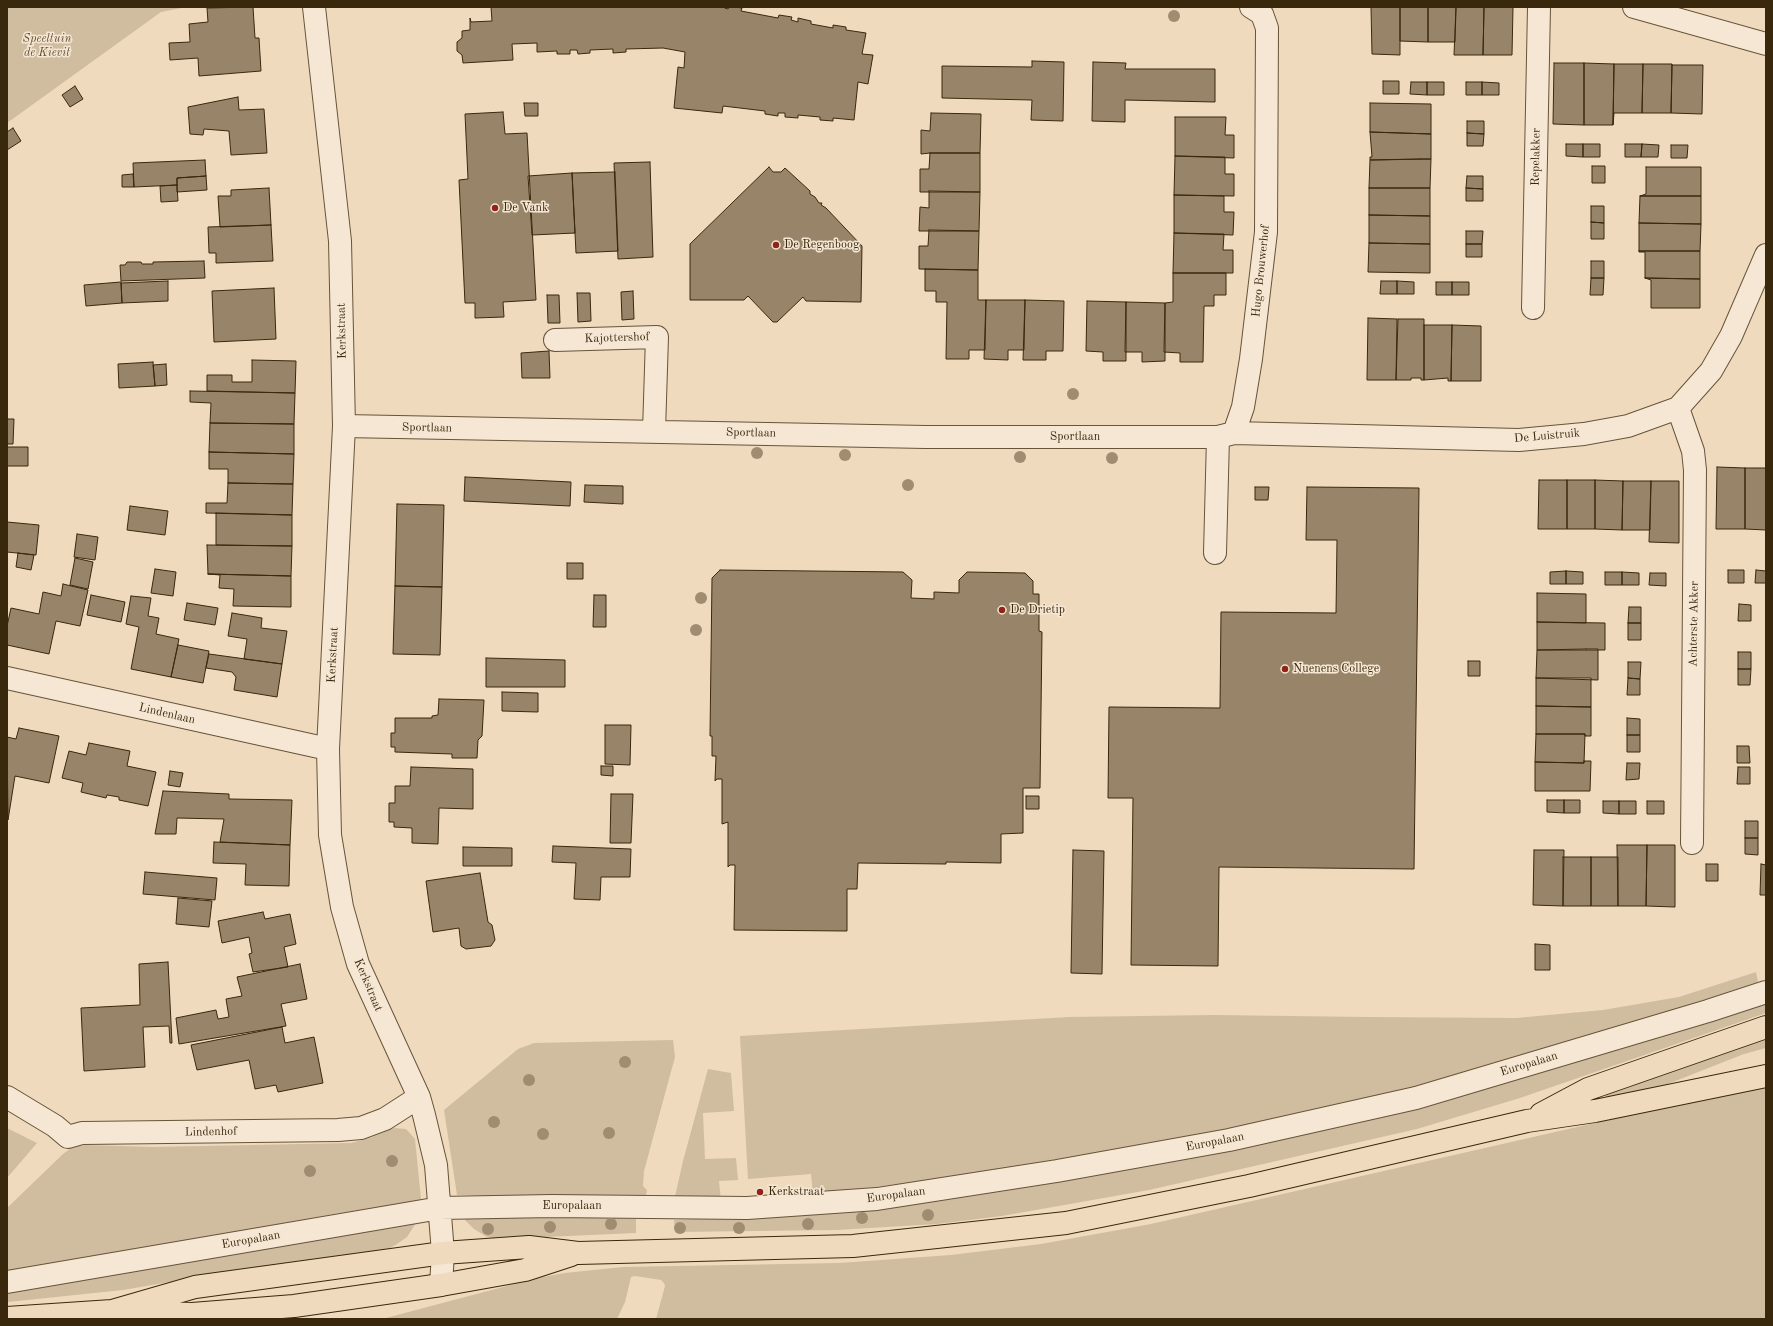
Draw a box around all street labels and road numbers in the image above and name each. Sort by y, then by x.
street label: Repelakker [1528,128,1544,186]
street label: Hugo Brouwerhof [1249,224,1273,318]
street label: Kerkstraat [334,303,350,359]
street label: Kajottershof [584,330,650,346]
street label: Sportlaan [402,420,452,436]
street label: Sportlaan [726,425,776,441]
street label: De Luistruik [1513,426,1581,446]
street label: Sportlaan [1050,430,1100,444]
street label: Achterste Akker [1686,581,1702,667]
street label: Kerkstraat [324,627,342,683]
street label: Lindenlaan [137,701,197,727]
street label: Kerkstraat [350,956,386,1014]
street label: Europalaan [1499,1048,1559,1080]
street label: Lindenhof [185,1124,237,1140]
street label: Europalaan [1185,1129,1245,1155]
street label: Europalaan [866,1184,926,1206]
street label: Europalaan [542,1199,602,1213]
street label: Europalaan [221,1228,281,1252]

